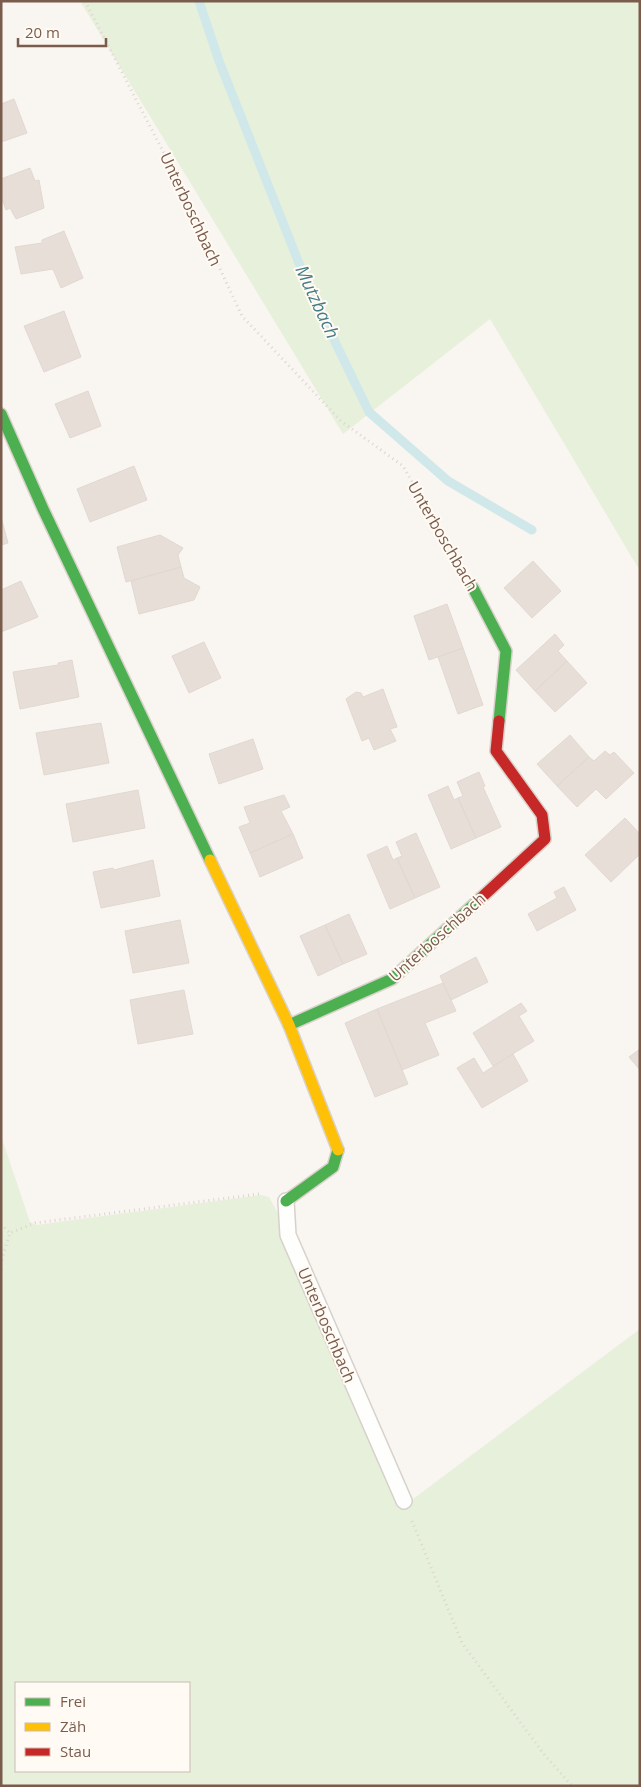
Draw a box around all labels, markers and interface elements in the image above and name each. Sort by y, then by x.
scale bar [18,15,105,47]
text: 20 m [25,22,60,42]
street label: Unterboschbach [155,148,227,270]
water label: Mutzbach [290,261,345,342]
street label: Unterboschbach [403,477,483,595]
street label: Unterboschbach [384,888,490,986]
street label: Unterboschbach [293,1264,361,1386]
legend [15,1682,190,1772]
text: Frei [60,1691,86,1711]
text: Zäh [60,1716,86,1736]
text: Stau [60,1741,91,1761]

